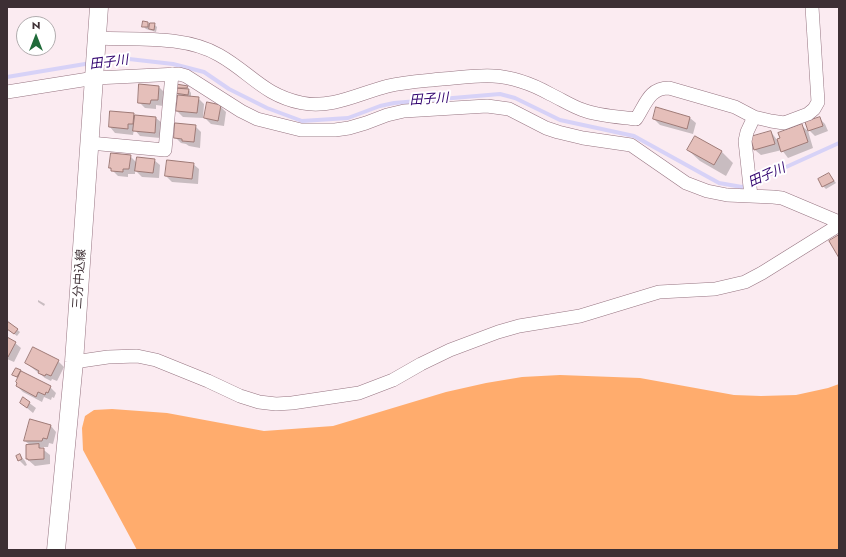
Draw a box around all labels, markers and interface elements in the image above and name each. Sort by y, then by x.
north arrow [16,16,56,56]
text: N [32,17,40,33]
water label: 田子川 [89,53,129,73]
water label: 田子川 [409,91,449,109]
water label: 田子川 [746,161,788,191]
street label: 三分中込線 [71,249,89,309]

